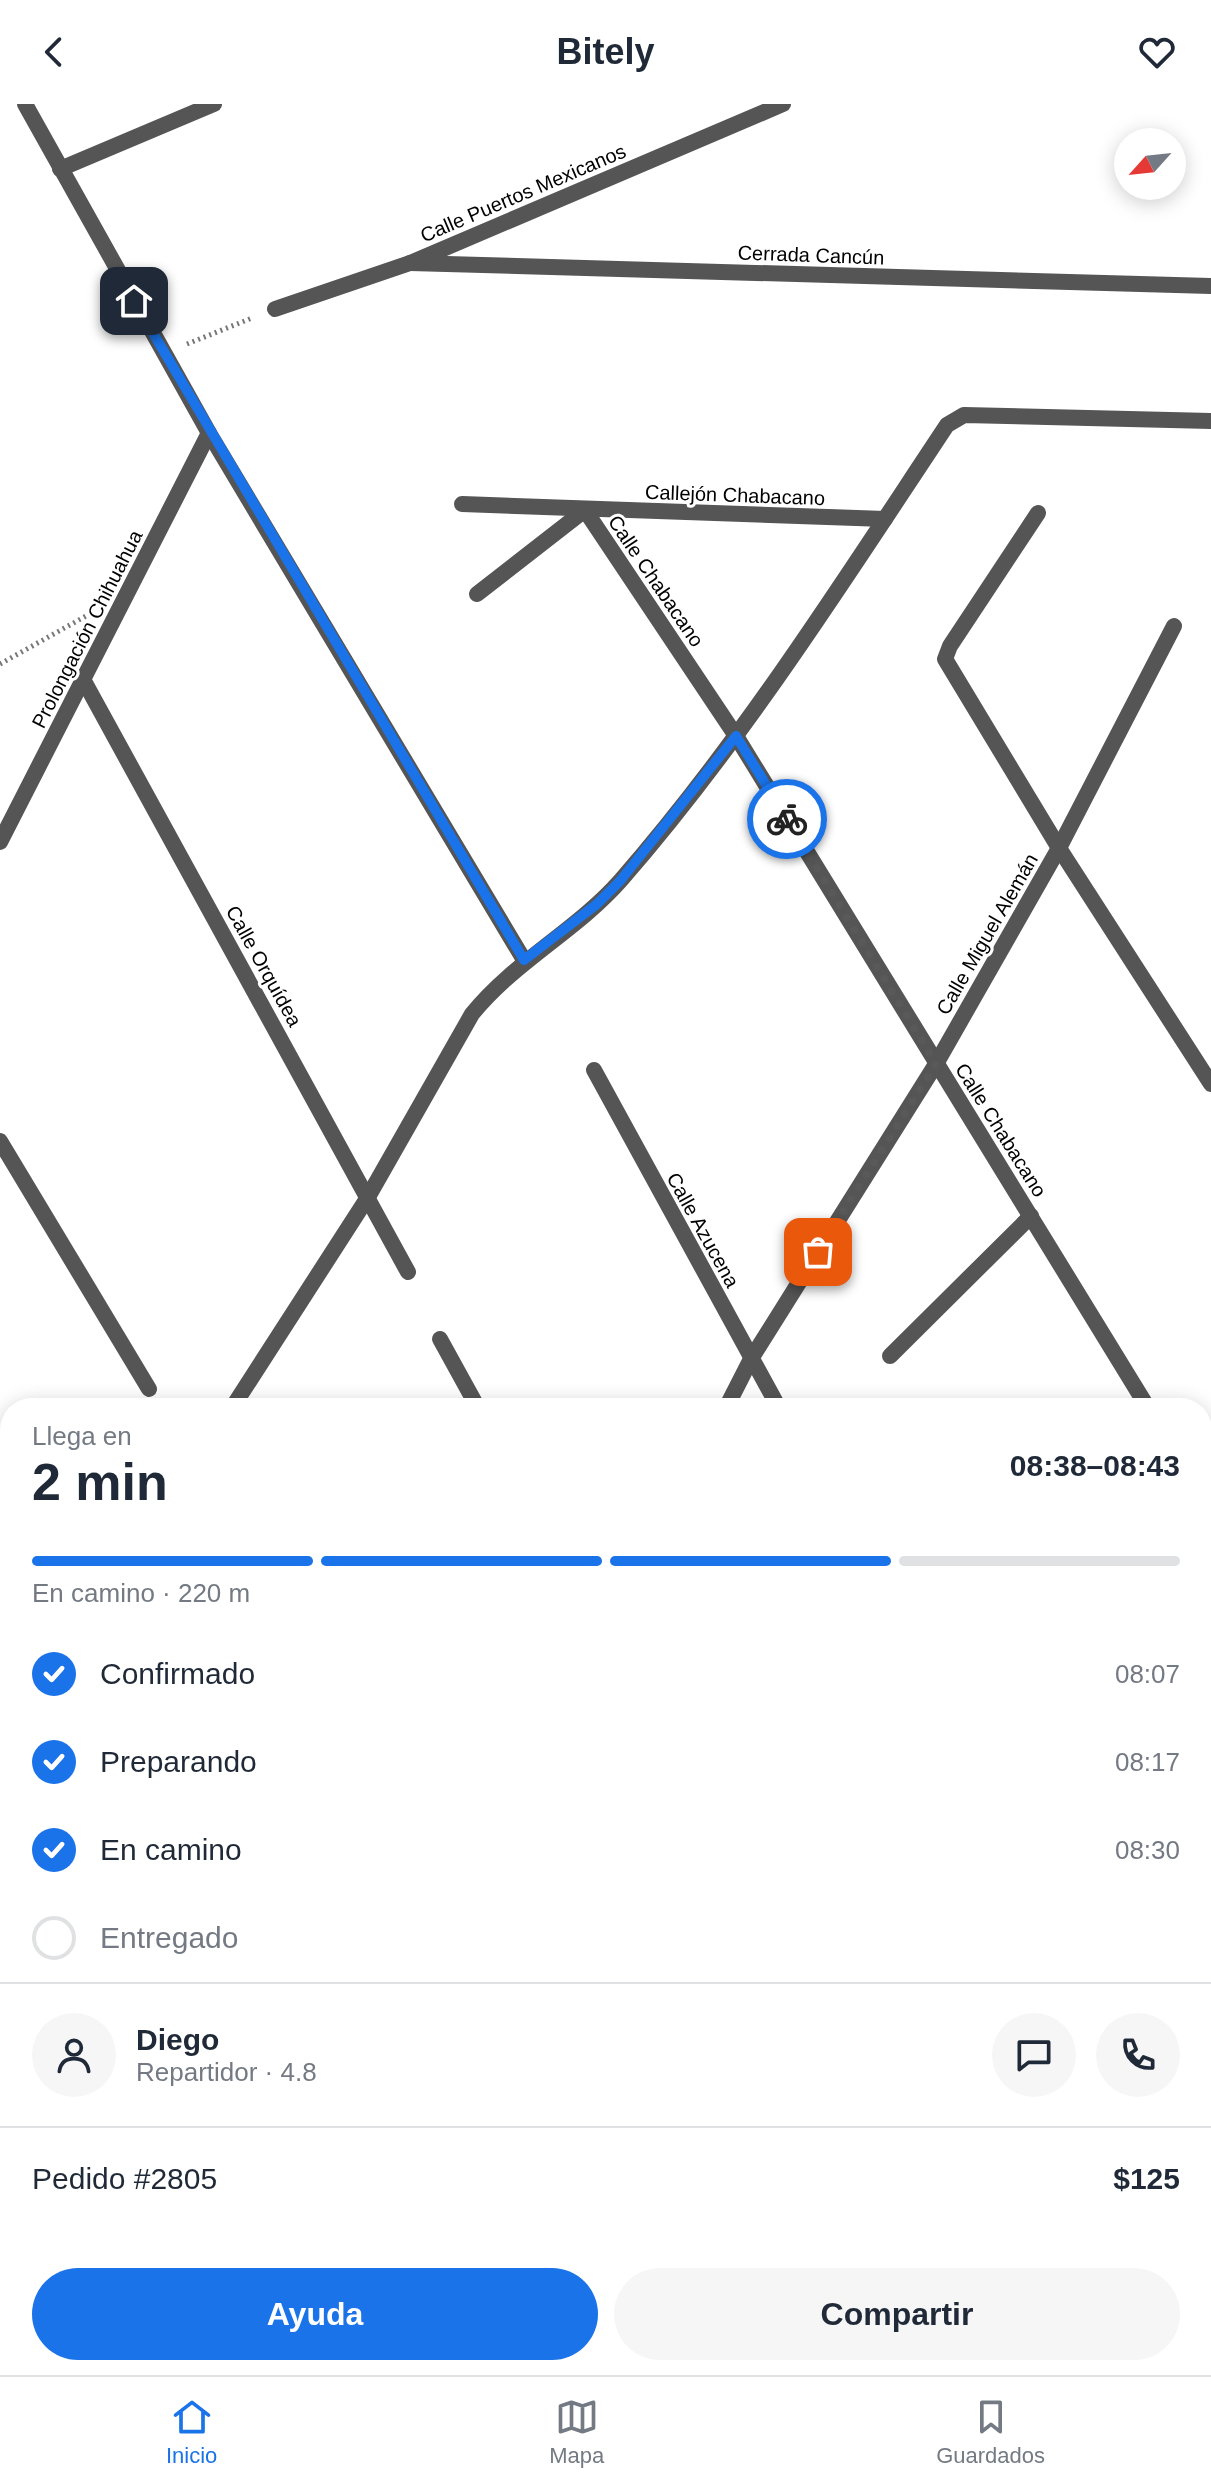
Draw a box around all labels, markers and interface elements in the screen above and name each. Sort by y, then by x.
icon: back [32,30,76,74]
icon: heart [1135,30,1179,74]
text: Bitely [556,31,655,72]
north arrow [1114,128,1186,200]
map controls [1114,128,1186,200]
street label: Calle Puertos Mexicanos [417,140,629,246]
street label: Cerrada Cancún [737,241,885,269]
pin [100,267,168,335]
icon: home [112,279,156,323]
street label: Callejón Chabacano [645,481,825,509]
street label: Calle Chabacano [604,511,708,651]
street label: Prolongación Chihuahua [27,526,147,732]
courier [747,779,827,859]
icon: bike [765,797,809,841]
street label: Calle Miguel Alemán [932,850,1042,1018]
street label: Calle Orquídea [222,902,307,1031]
street label: Calle Chabacano [951,1059,1051,1201]
street label: Calle Azucena [662,1169,744,1292]
pin [784,1218,852,1286]
icon: bag [796,1230,840,1274]
text: Llega en [32,1421,132,1451]
text: 08:38–08:43 [1010,1449,1180,1482]
text: 2 min [32,1453,168,1511]
text: En camino · 220 m [32,1578,250,1608]
icon: check [32,1652,76,1696]
text: Confirmado [100,1657,255,1690]
text: 08:07 [1115,1659,1180,1689]
icon: check [32,1740,76,1784]
text: Preparando [100,1745,257,1778]
text: 08:17 [1115,1747,1180,1777]
icon: check [32,1828,76,1872]
text: En camino [100,1833,242,1866]
text: 08:30 [1115,1835,1180,1865]
text: Entregado [100,1921,238,1954]
button: person [32,2013,116,2097]
button: chat [992,2013,1076,2097]
button: phone [1096,2013,1180,2097]
text: Diego [136,2023,219,2056]
text: Repartidor · 4.8 [136,2057,317,2087]
text: Pedido #2805 [32,2162,217,2195]
text: $125 [1113,2162,1180,2195]
button: Ayuda [32,2268,598,2360]
button: Compartir [614,2268,1180,2360]
tab: Inicio [166,2395,217,2469]
tab: Mapa [549,2395,604,2469]
tab: Guardados [936,2395,1045,2469]

